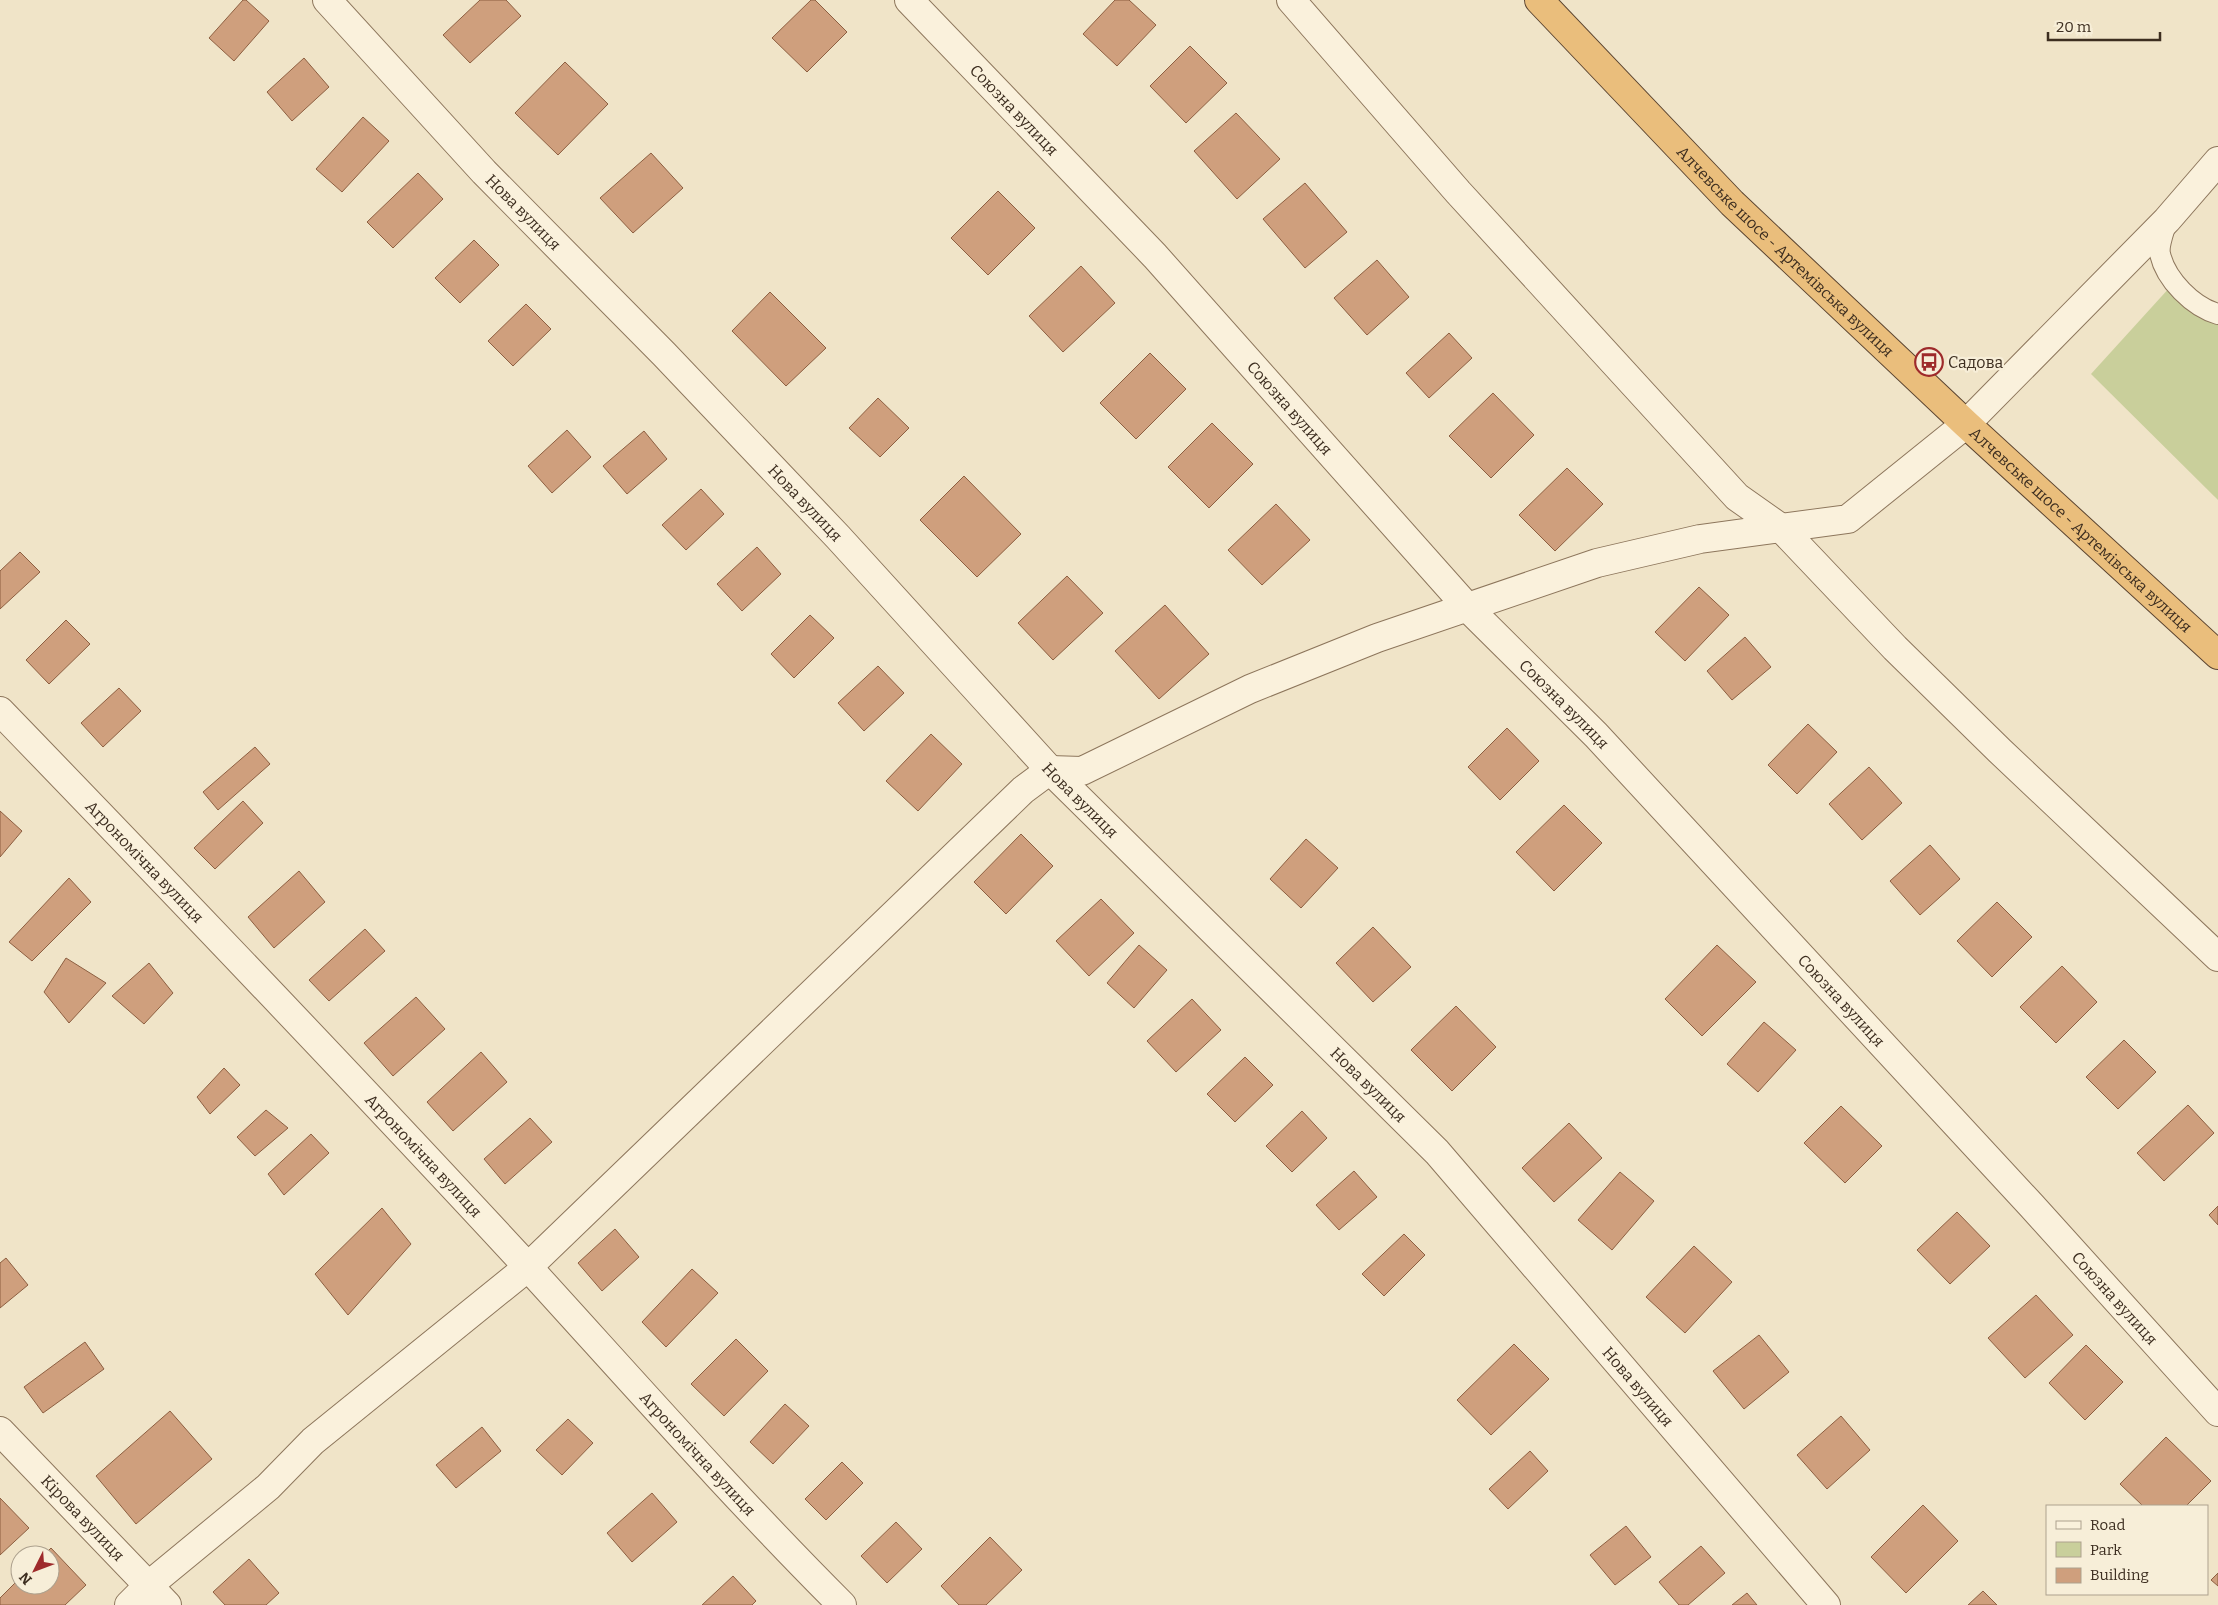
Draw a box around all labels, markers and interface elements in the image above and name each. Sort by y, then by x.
scale bar [2048,10,2160,42]
text: 20 m [2056,18,2092,36]
street label: Союзна вулиця [966,60,1062,159]
street label: Алчевське шосе - Артемівська вулиця [1673,142,1898,361]
street label: Нова вулиця [482,170,565,254]
bus stop icon: Садова [1914,347,1944,377]
place label: Садова [1948,353,2004,372]
street label: Союзна вулиця [1243,357,1337,458]
street label: Алчевське шосе - Артемівська вулиця [1966,423,2196,636]
street label: Нова вулиця [764,460,846,545]
street label: Союзна вулиця [1516,655,1613,753]
street label: Нова вулиця [1038,759,1122,842]
street label: Агрономічна вулиця [82,797,208,926]
street label: Союзна вулиця [1794,950,1889,1051]
street label: Нова вулиця [1327,1043,1411,1126]
street label: Агрономічна вулиця [362,1090,486,1221]
street label: Союзна вулиця [2068,1247,2162,1348]
street label: Нова вулиця [1599,1343,1678,1430]
street label: Агрономічна вулиця [636,1388,760,1519]
street label: Кірова вулиця [38,1471,129,1565]
legend [2046,1505,2208,1595]
text: Road [2090,1516,2125,1534]
text: Park [2090,1541,2122,1559]
north arrow [10,1545,60,1595]
text: Building [2090,1566,2149,1584]
text: N [16,1569,36,1588]

